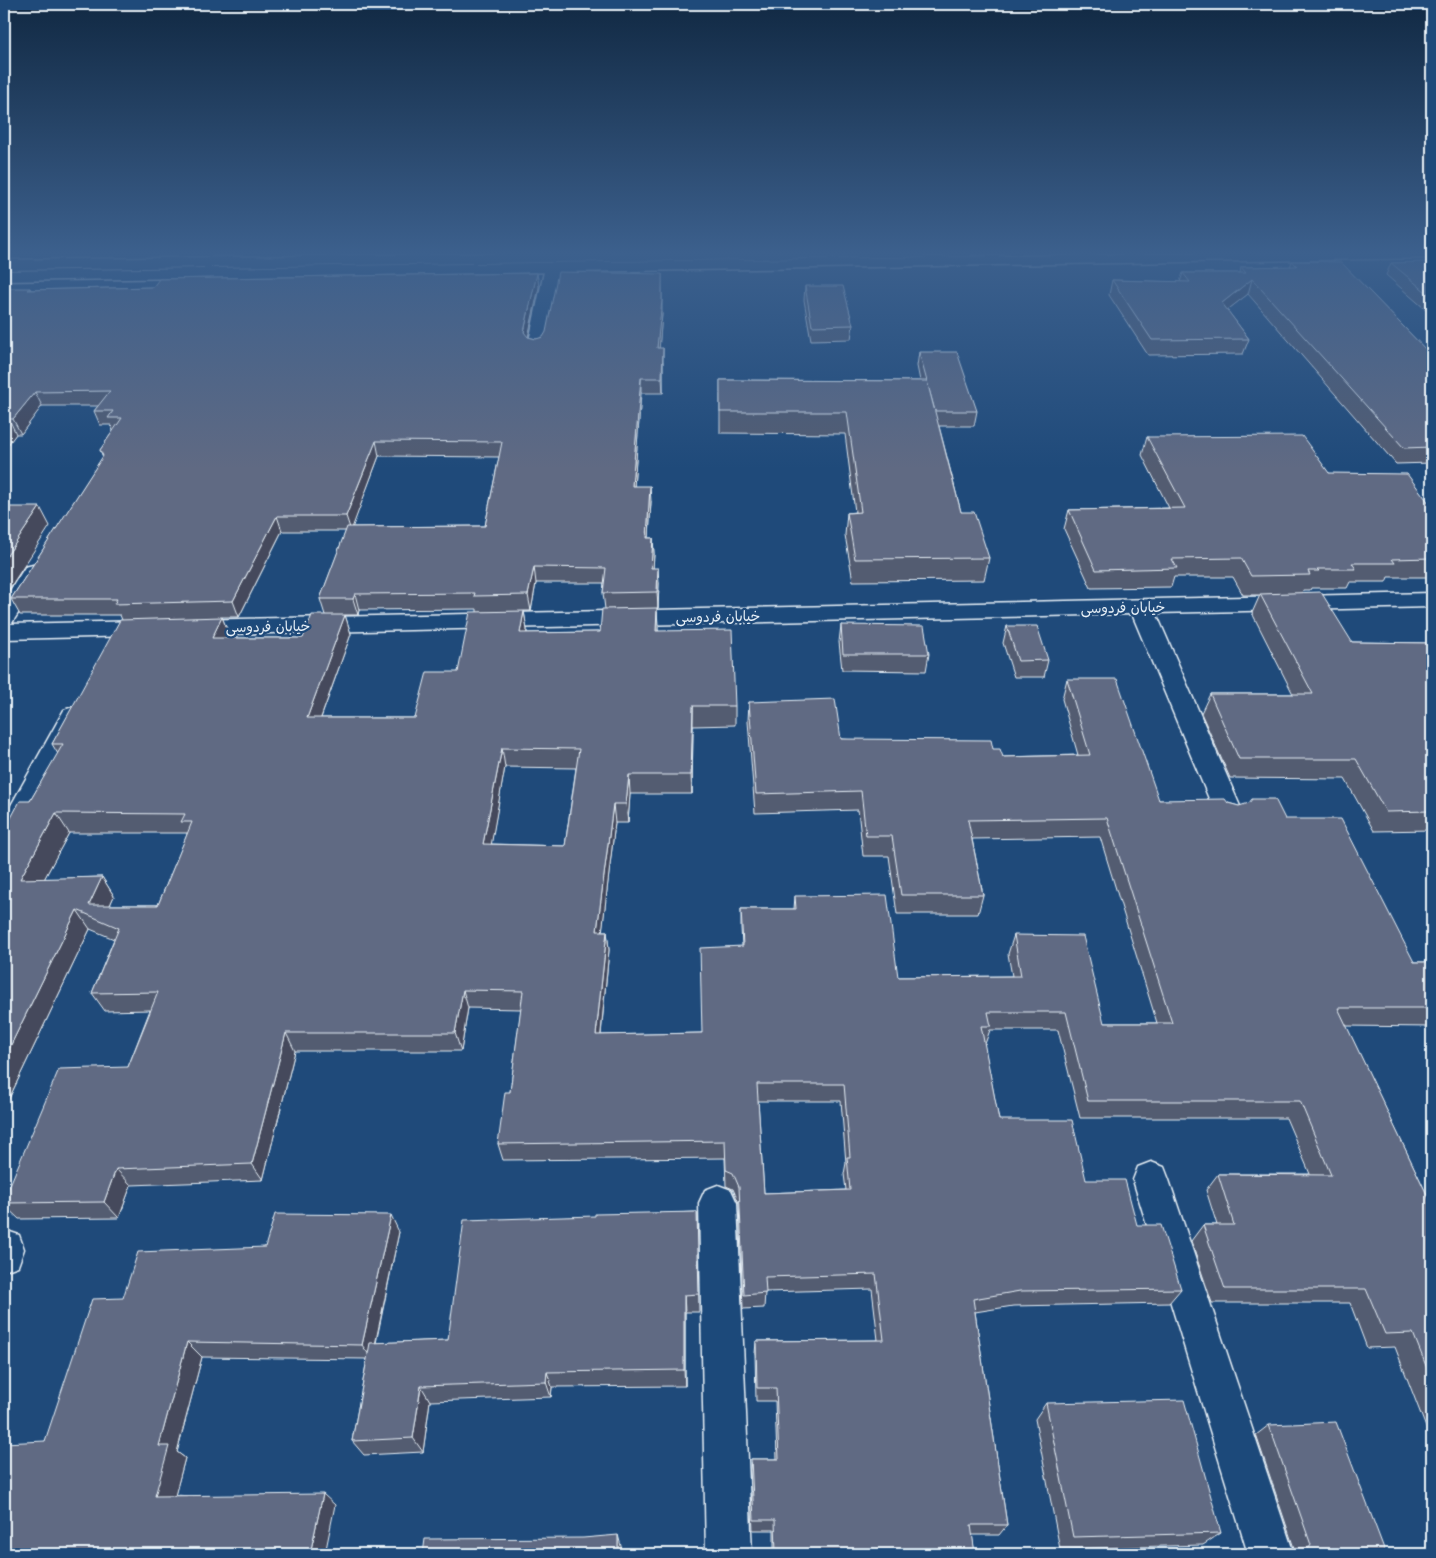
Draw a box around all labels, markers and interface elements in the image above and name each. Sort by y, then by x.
street label: خیابان فردوسی [1081,597,1165,617]
street label: خیابان فردوسی [676,606,760,626]
street label: خیابان فردوسی [226,616,310,636]

